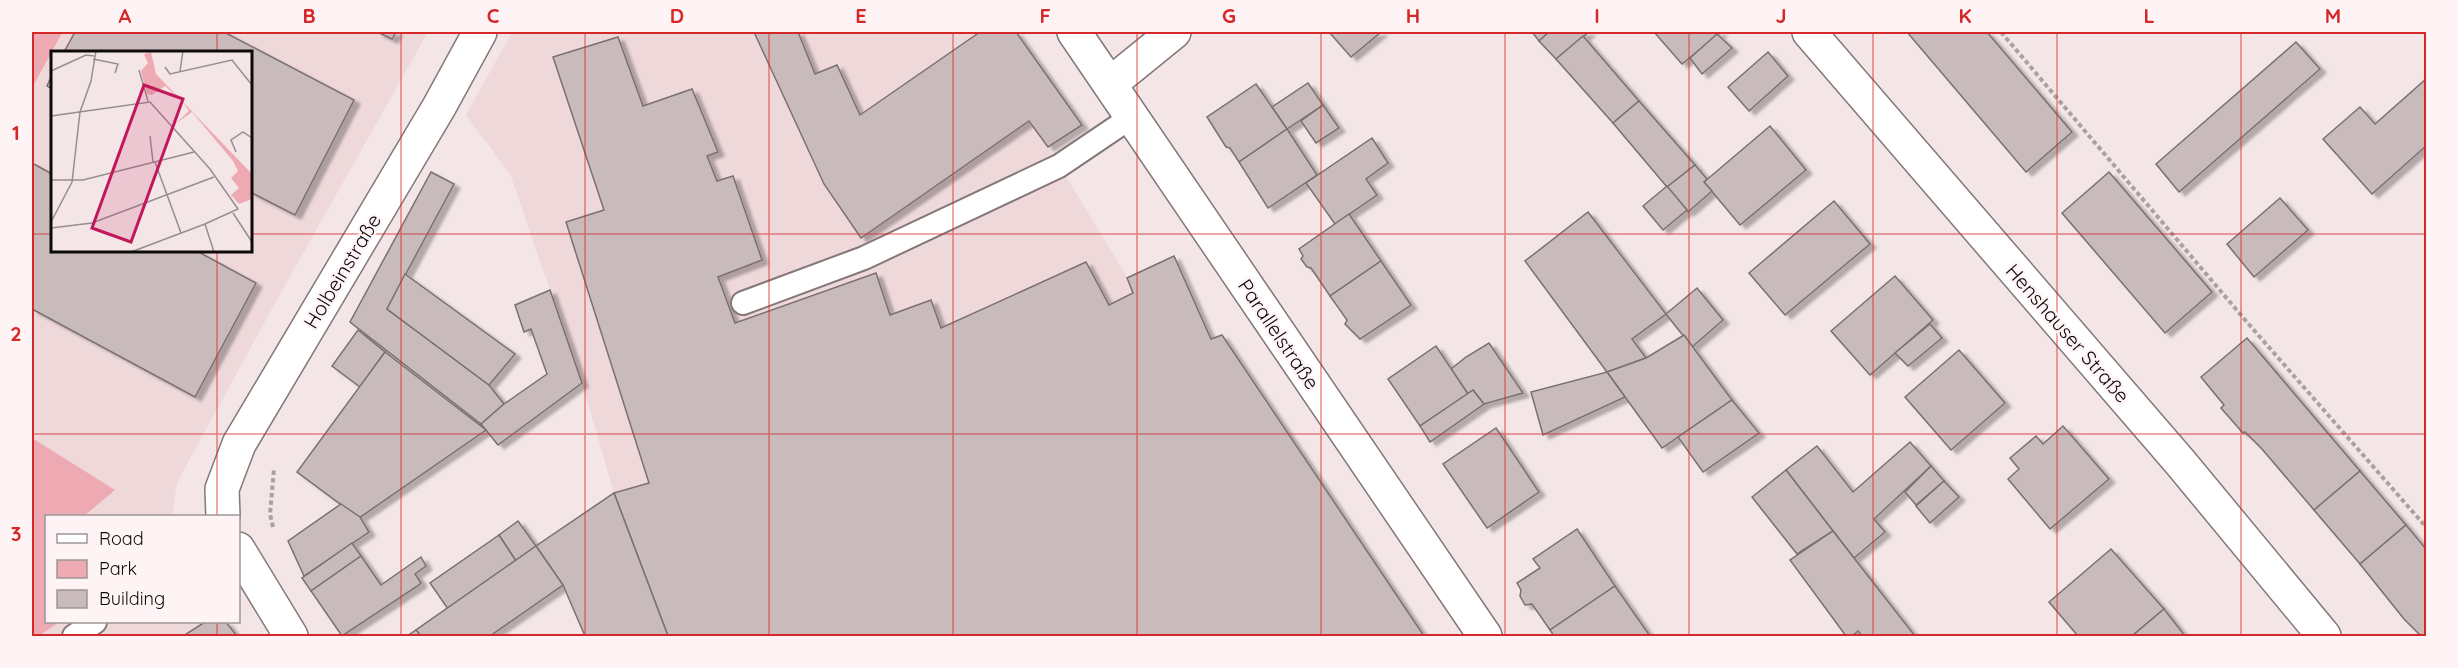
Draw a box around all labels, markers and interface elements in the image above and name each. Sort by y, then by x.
text: A [119,3,132,28]
text: B [302,3,316,28]
text: C [487,3,500,28]
text: D [670,3,684,28]
text: E [855,3,867,28]
text: F [1039,3,1051,28]
text: G [1222,3,1236,28]
text: H [1406,3,1420,28]
text: I [1594,3,1600,28]
text: J [1775,3,1787,28]
text: K [1958,3,1972,28]
text: L [2143,3,2155,28]
text: M [2325,3,2341,28]
inset map [51,51,252,252]
text: 1 [12,120,20,145]
street label: Holbeinstraße [298,209,386,333]
street label: Henshauser Straße [2001,258,2135,408]
street label: Parallelstraße [1233,274,1325,394]
text: 2 [10,321,22,346]
legend [45,515,240,623]
text: 3 [11,521,21,546]
text: Road [99,527,144,550]
text: Park [99,557,137,580]
text: Building [99,587,165,610]

